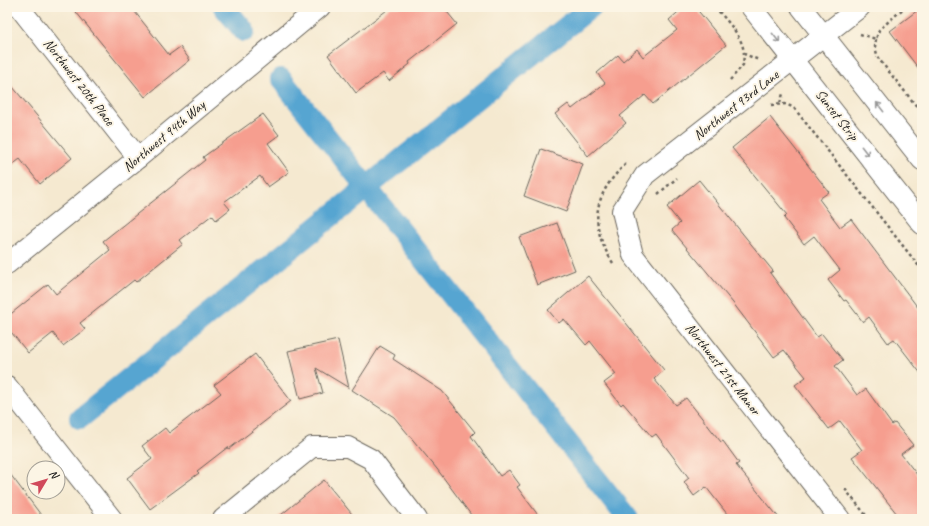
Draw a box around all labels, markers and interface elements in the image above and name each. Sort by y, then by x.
one-way arrow [771,32,780,43]
street label: Northwest 20th Place [40,35,119,130]
street label: Northwest 93rd Lane [690,66,783,144]
street label: Sunset Strip [812,86,863,144]
street label: Northwest 94th Way [120,96,209,175]
one-way arrow [876,102,885,113]
one-way arrow [860,145,869,156]
street label: Northwest 21st Manor [682,320,765,420]
north arrow [26,460,66,500]
text: N [46,467,63,483]

